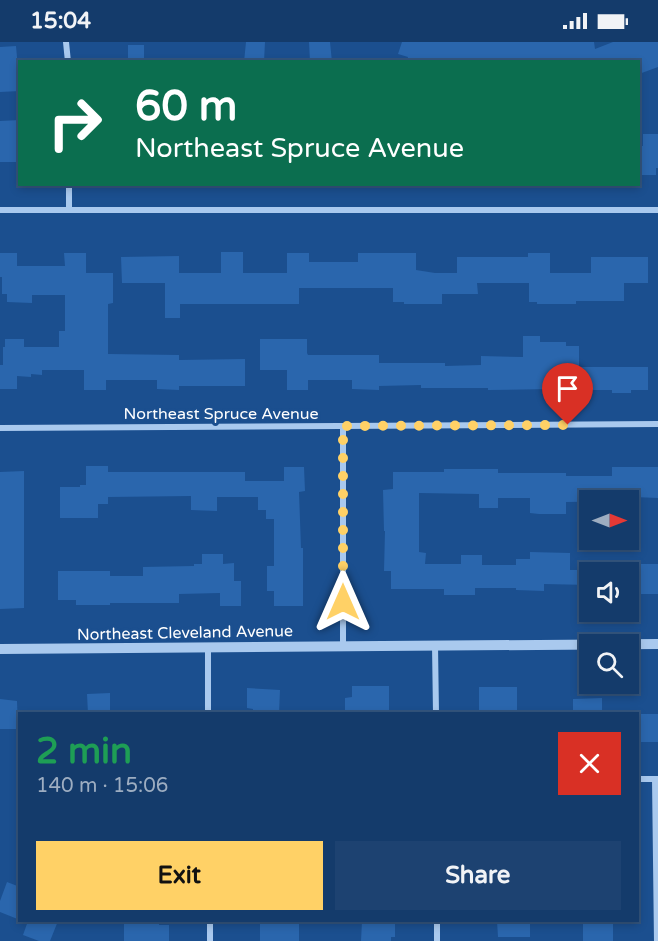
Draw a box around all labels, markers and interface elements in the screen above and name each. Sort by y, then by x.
text: 15:04 [30,8,91,34]
text: 60 m [135,81,237,132]
icon: right [36,84,114,162]
text: Northeast Spruce Avenue [135,132,464,165]
pin [542,363,593,425]
icon: arrive [551,372,584,405]
street label: Northeast Spruce Avenue [124,404,318,424]
north arrow [579,490,639,550]
map controls [579,490,639,694]
button: sound [579,562,639,622]
position arrow [311,570,375,634]
street label: Northeast Cleveland Avenue [77,621,293,645]
button: search [579,634,639,694]
text: 2 min [36,730,132,773]
button: close [558,732,621,795]
text: 140 m · 15:06 [36,774,168,798]
button: Exit [36,841,323,910]
button: Share [335,841,621,910]

